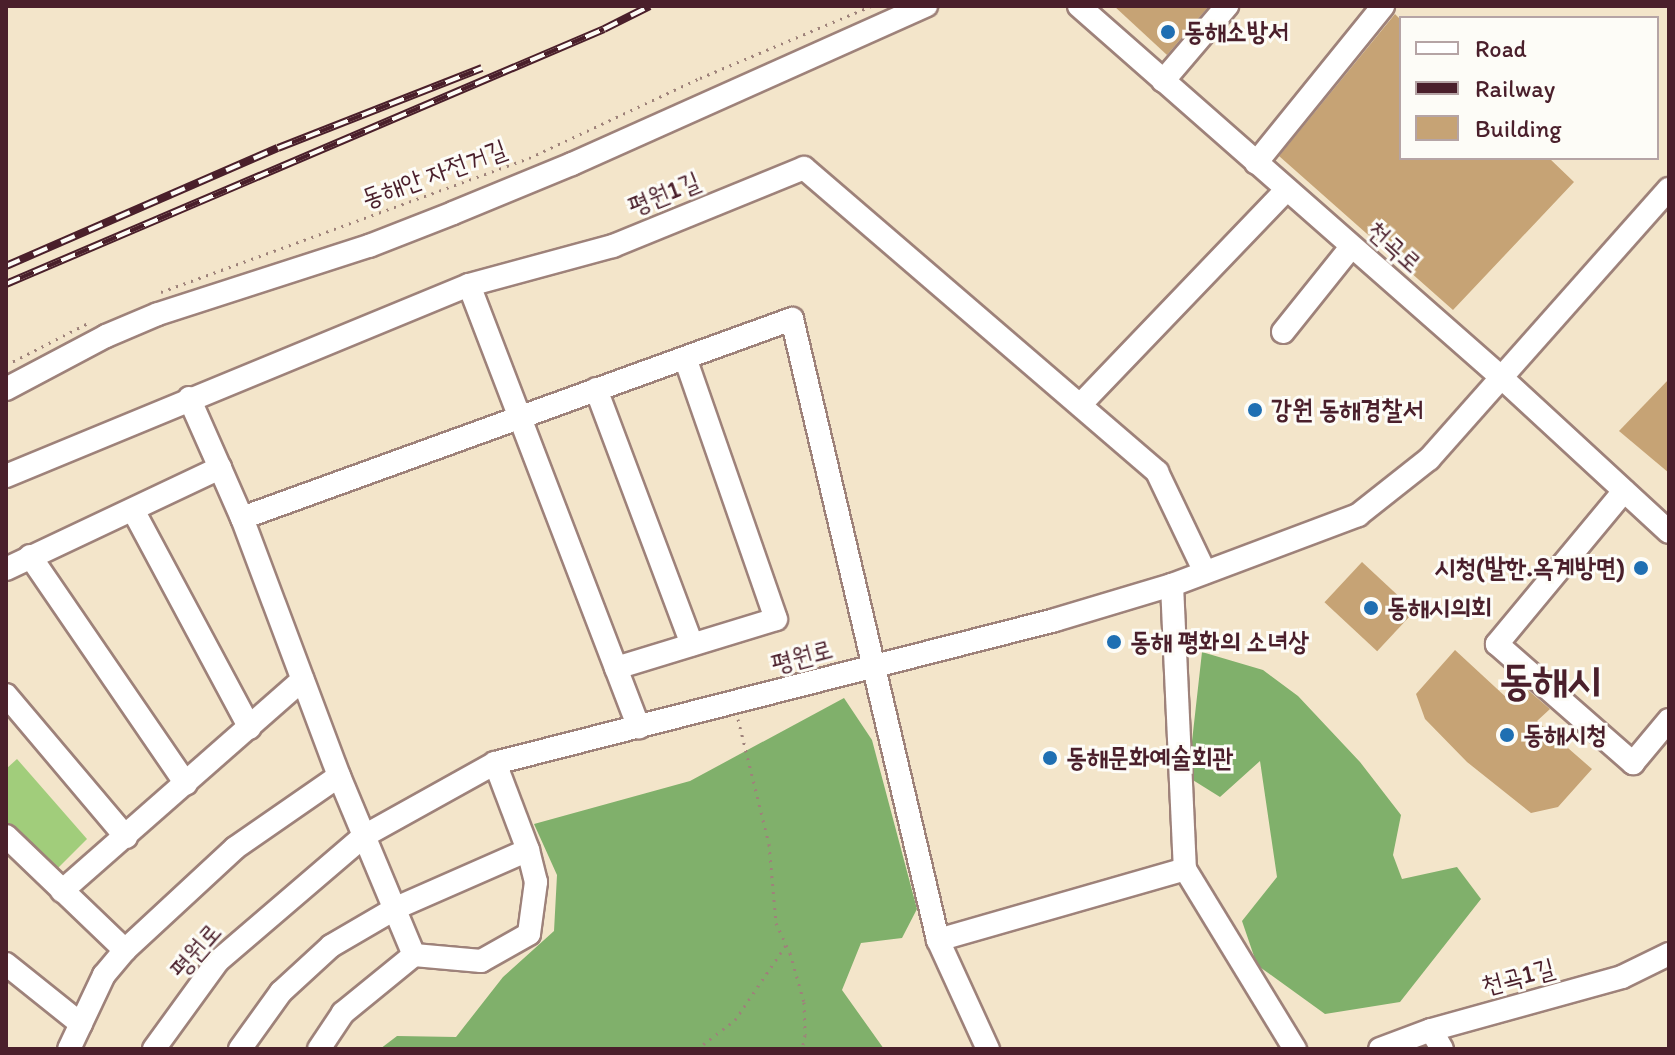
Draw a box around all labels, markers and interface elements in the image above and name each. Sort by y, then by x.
place label: 동해소방서 [1184,16,1289,48]
legend [1399,16,1659,160]
marker: 동해소방서 [1159,23,1177,41]
text: Road [1475,34,1527,63]
text: Railway [1475,74,1555,103]
text: Building [1475,114,1562,143]
street label: 동해안 자전거길 [357,133,511,215]
street label: 평원1길 [623,166,705,222]
street label: 천곡로 [1360,214,1428,280]
place label: 강원 동해경찰서 [1271,394,1423,426]
marker: 강원 동해경찰서 [1246,401,1264,419]
place label: 시청(발한.옥계방면) [1434,552,1625,584]
marker: 시청(발한.옥계방면) [1632,559,1650,577]
place label: 동해시의회 [1387,592,1492,624]
marker: 동해시의회 [1362,599,1380,617]
place label: 동해 평화의 소녀상 [1130,626,1309,658]
marker: 동해 평화의 소녀상 [1105,633,1123,651]
street label: 평원로 [768,634,836,680]
district label: 동해시 [1499,655,1601,705]
place label: 동해시청 [1523,719,1607,751]
marker: 동해시청 [1498,726,1516,744]
place label: 동해문화예술회관 [1066,742,1233,774]
marker: 동해문화예술회관 [1041,749,1059,767]
street label: 평원로 [164,917,228,985]
street label: 천곡1길 [1478,952,1558,1002]

